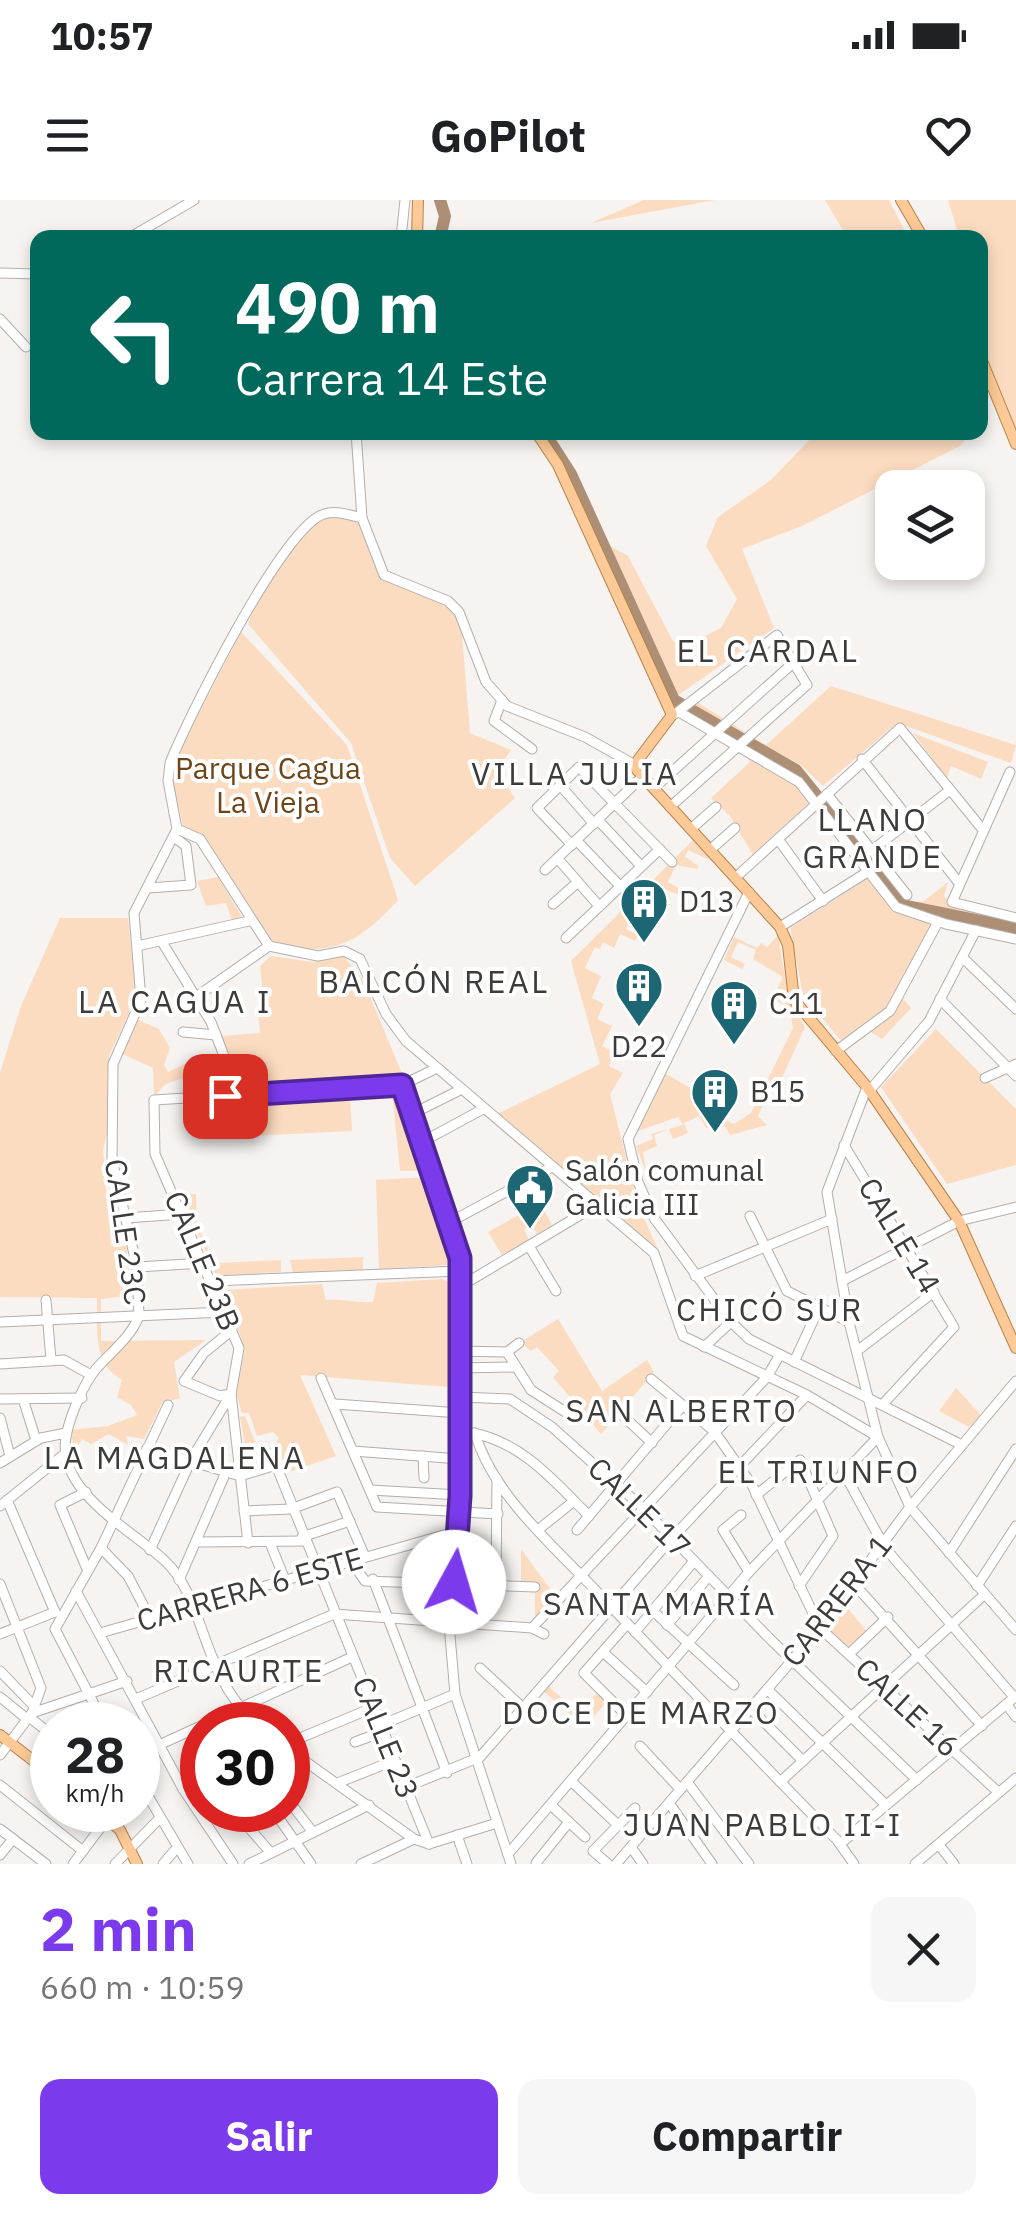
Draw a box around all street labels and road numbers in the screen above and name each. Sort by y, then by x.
street label: CALLE 23C [97,1156,156,1307]
street label: CALLE 14 [850,1170,950,1300]
street label: CALLE 23B [156,1185,250,1336]
street label: CALLE 17 [580,1448,700,1566]
street label: CARRERA 1 [772,1526,900,1674]
street label: CARRERA 6 ESTE [132,1538,367,1639]
street label: CALLE 16 [848,1649,968,1765]
street label: CALLE 23 [344,1671,429,1804]

